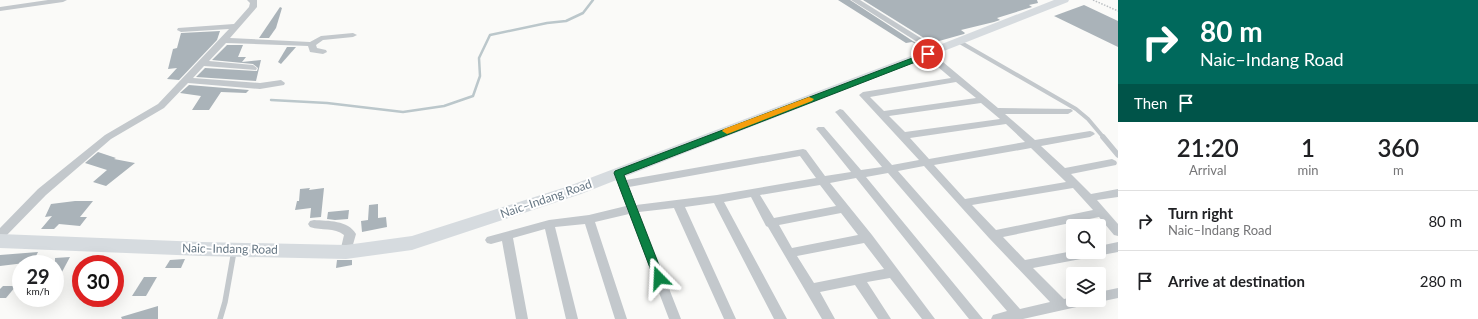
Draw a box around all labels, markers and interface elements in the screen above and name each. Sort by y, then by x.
text: 80 m [1200,14,1263,48]
icon: right [1134,16,1186,68]
pin [911,37,945,71]
icon: arrive [917,43,939,65]
text: Naic–Indang Road [1200,48,1344,70]
icon: arrive [1175,92,1197,114]
text: Then [1134,94,1167,112]
text: 21:20 [1177,133,1239,162]
text: 1 [1301,133,1315,162]
text: 360 [1377,133,1419,162]
text: Arrival [1189,162,1226,178]
text: min [1297,162,1319,178]
text: m [1393,162,1404,178]
street label: Naic–Indang Road [498,176,594,221]
text: Turn right [1168,204,1233,222]
icon: right [1134,210,1156,232]
text: 80 m [1428,212,1462,230]
map controls [1066,219,1106,307]
button: search [1066,219,1106,259]
text: Naic–Indang Road [1168,222,1272,238]
street label: Naic–Indang Road [182,240,278,257]
speed limit sign: 30 [72,255,124,307]
position arrow [638,257,680,299]
text: 29 [26,264,50,288]
button: layers [1066,267,1106,307]
icon: arrive [1134,270,1156,292]
text: Arrive at destination [1168,272,1305,290]
text: 280 m [1420,272,1462,290]
text: km/h [26,285,50,297]

